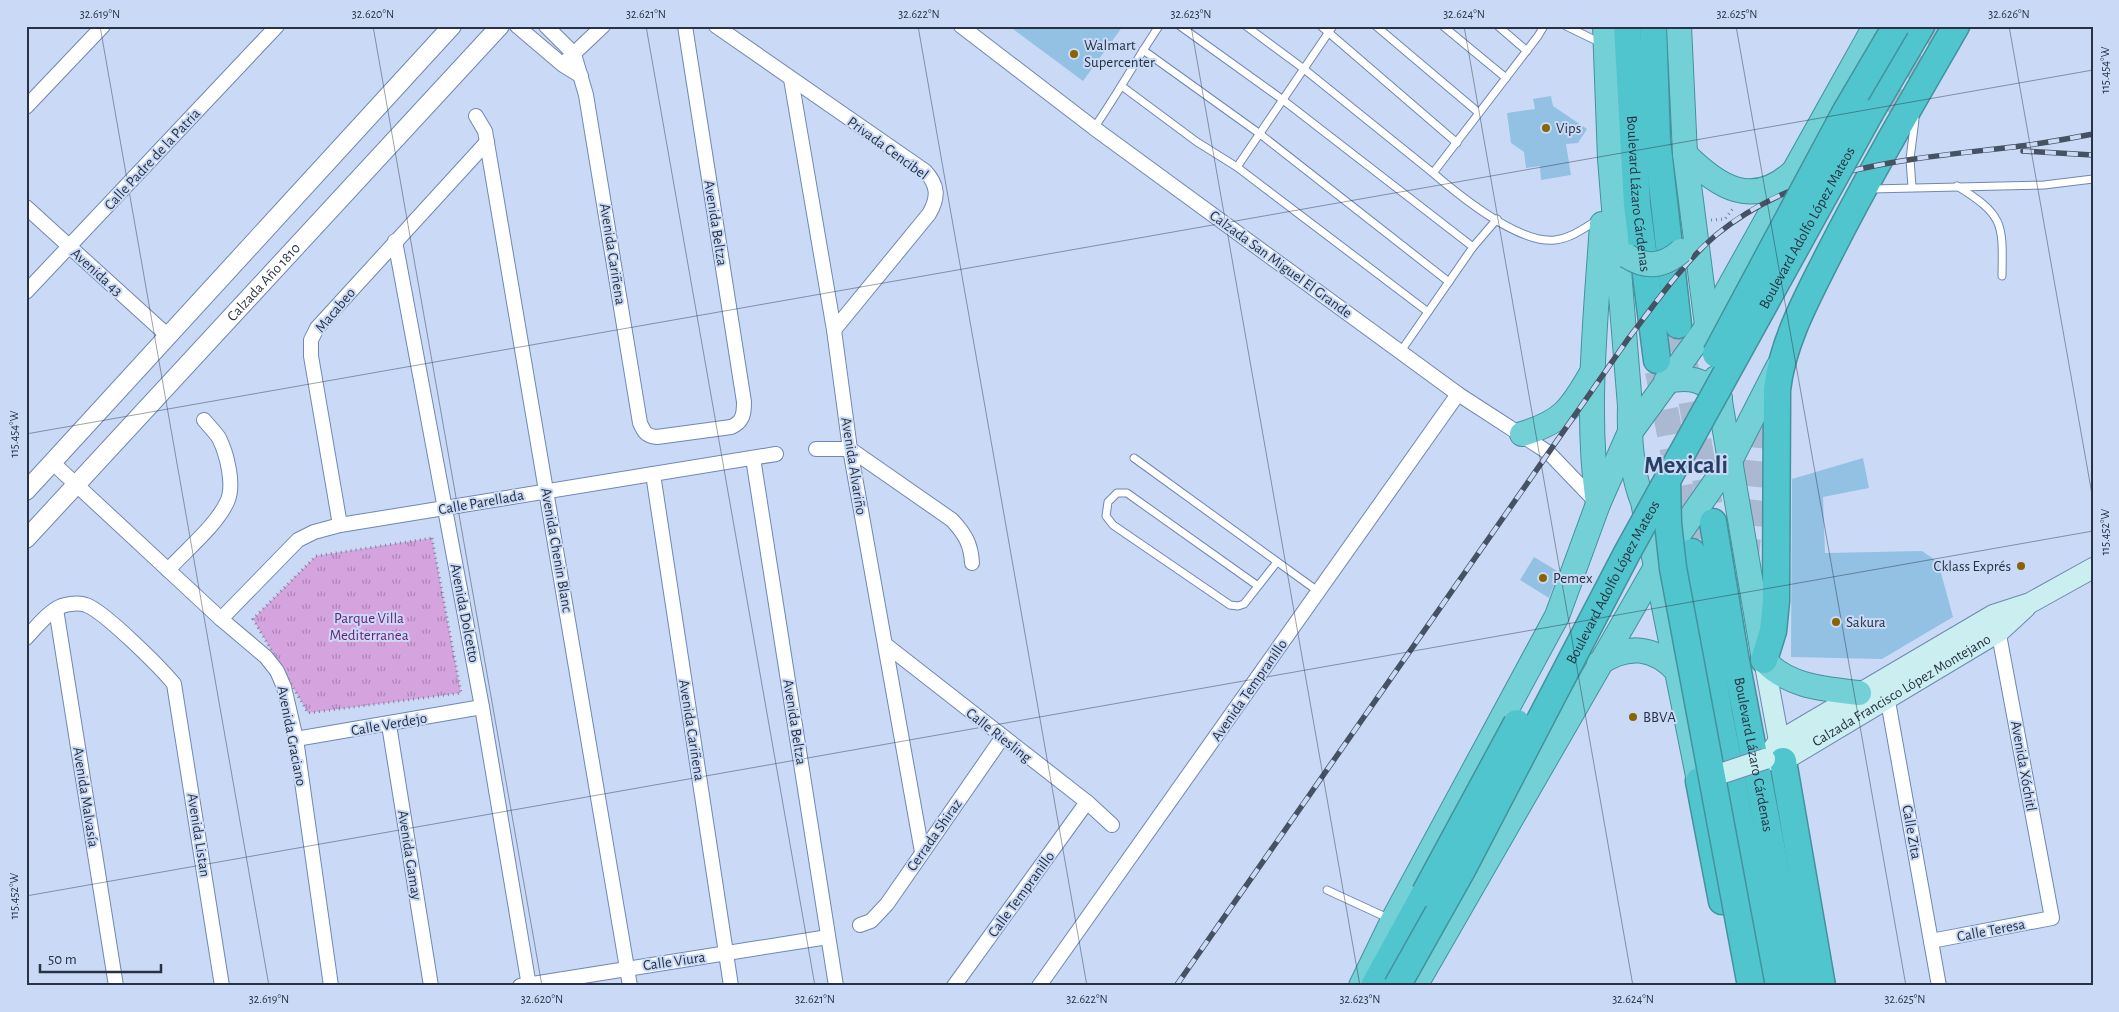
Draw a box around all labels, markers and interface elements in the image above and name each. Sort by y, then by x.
text: 32.619°N [80,8,120,20]
text: 32.620°N [352,8,394,20]
text: 32.621°N [626,8,666,20]
text: 32.622°N [898,8,940,20]
text: 32.623°N [1171,8,1211,20]
text: 32.624°N [1443,8,1485,20]
text: 32.625°N [1717,8,1757,20]
text: 32.626°N [1988,8,2030,20]
place label: Walmart Supercenter [1084,38,1155,70]
text: 115.454°W [2099,46,2111,93]
marker: Walmart Supercenter [1068,48,1080,60]
street label: Calle Padre de la Patria [102,106,203,213]
street label: Privada Cencibel [844,114,931,183]
street label: Boulevard Lázaro Cárdenas [1624,115,1653,273]
place label: Vips [1556,121,1581,136]
marker: Vips [1540,122,1552,134]
street label: Boulevard Adolfo López Mateos [1756,144,1858,311]
street label: Avenida Beltza [701,179,730,267]
street label: Avenida Cariñena [597,202,628,306]
street label: Calzada San Miguel El Grande [1207,208,1355,321]
street label: Calzada Año 1810 [224,240,303,324]
street label: Avenida 43 [68,246,125,299]
street label: Macabeo [313,285,358,336]
text: 115.454°W [8,410,20,457]
street label: Avenida Alvariño [838,416,869,516]
district label: Mexicali [1644,453,1728,478]
street label: Avenida Chenin Blanc [538,487,575,614]
street label: Calle Parellada [437,488,525,517]
street label: Boulevard Adolfo López Mateos [1564,498,1663,666]
text: 115.452°W [2099,508,2111,555]
place label: Cklass Exprés [1934,559,2011,574]
marker: Cklass Exprés [2015,560,2027,572]
street label: Avenida Dolcetto [448,563,481,664]
place label: Pemex [1553,571,1593,586]
marker: Pemex [1537,572,1549,584]
park label: Parque Villa Mediterranea [329,611,409,643]
place label: Sakura [1846,615,1886,630]
marker: Sakura [1830,616,1842,628]
street label: Calzada Francisco López Montejano [1810,631,1993,750]
street label: Avenida Tempranillo [1209,637,1290,744]
street label: Boulevard Lázaro Cárdenas [1731,676,1775,833]
street label: Avenida Cariñena [676,678,707,782]
street label: Avenida Beltza [780,678,809,766]
street label: Avenida Graciano [274,685,309,787]
street label: Calle Riesling [963,705,1035,766]
street label: Calle Verdejo [350,710,428,739]
place label: BBVA [1643,710,1676,725]
marker: BBVA [1627,711,1639,723]
street label: Avenida Xóchitl [2008,720,2039,812]
street label: Avenida Malvasía [70,746,101,848]
street label: Avenida Listan [184,792,213,878]
street label: Cerrada Shiraz [904,796,965,874]
street label: Calle Zita [1899,804,1924,860]
street label: Avenida Gamay [395,809,424,902]
street label: Calle Tempranillo [985,849,1057,940]
text: 115.452°W [8,872,20,919]
street label: Calle Teresa [1956,917,2026,944]
scale bar [40,942,161,974]
street label: Calle Viura [642,950,706,973]
text: 50 m [48,952,77,967]
text: 32.619°N [249,993,289,1005]
text: 32.620°N [521,993,563,1005]
text: 32.621°N [795,993,835,1005]
text: 32.622°N [1066,993,1108,1005]
text: 32.623°N [1340,993,1380,1005]
text: 32.624°N [1612,993,1654,1005]
text: 32.625°N [1885,993,1925,1005]

